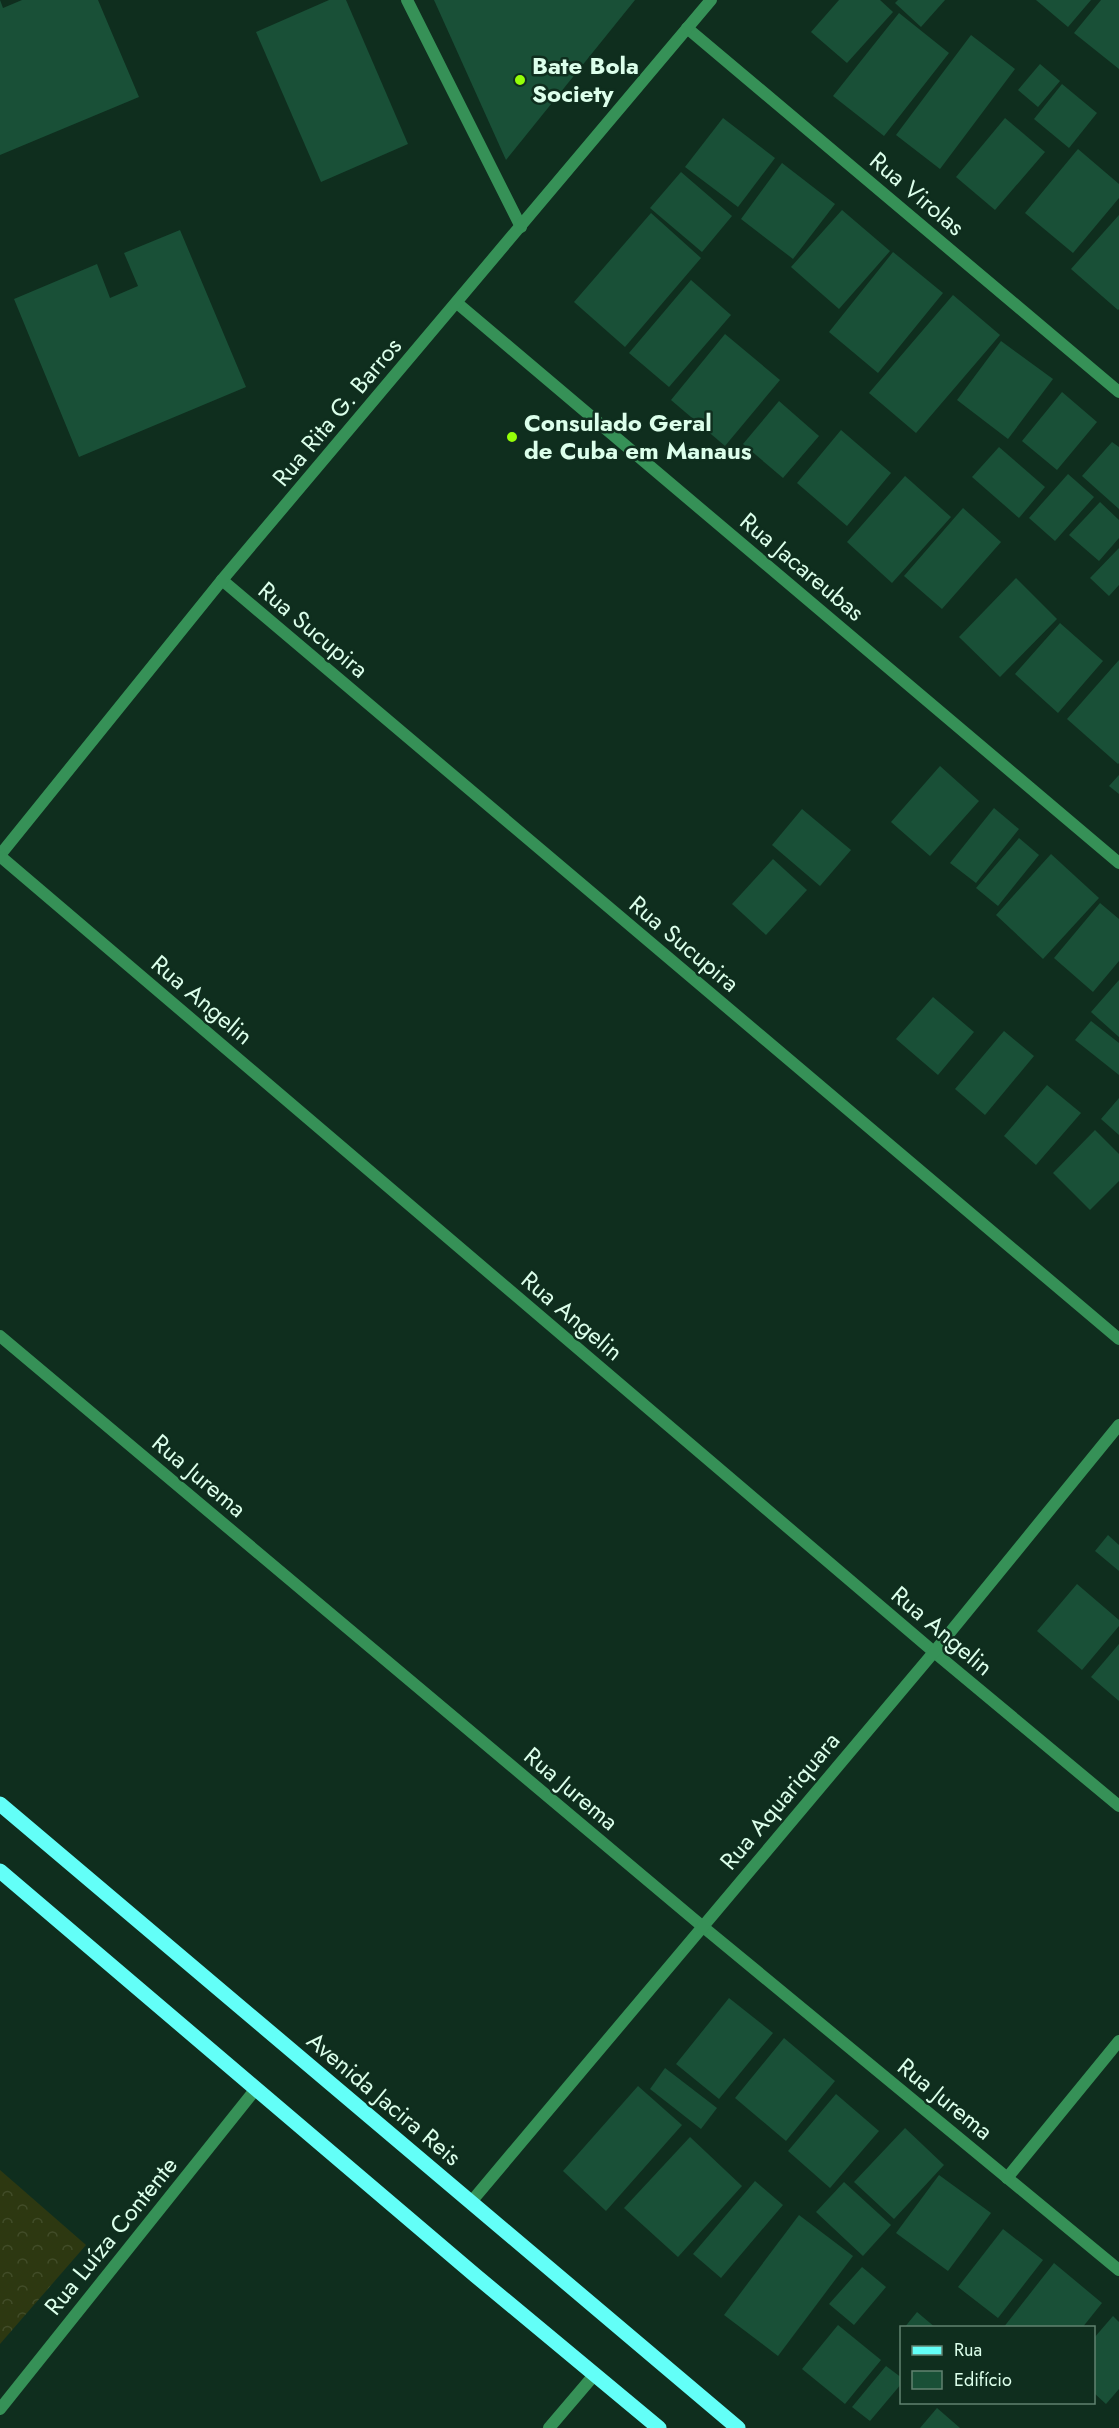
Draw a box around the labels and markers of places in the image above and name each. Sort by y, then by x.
place label: Bate Bola Society [532,48,639,111]
marker: Bate Bola Society [513,73,527,87]
place label: Consulado Geral de Cuba em Manaus [524,405,752,468]
marker: Consulado Geral de Cuba em Manaus [505,430,519,444]

